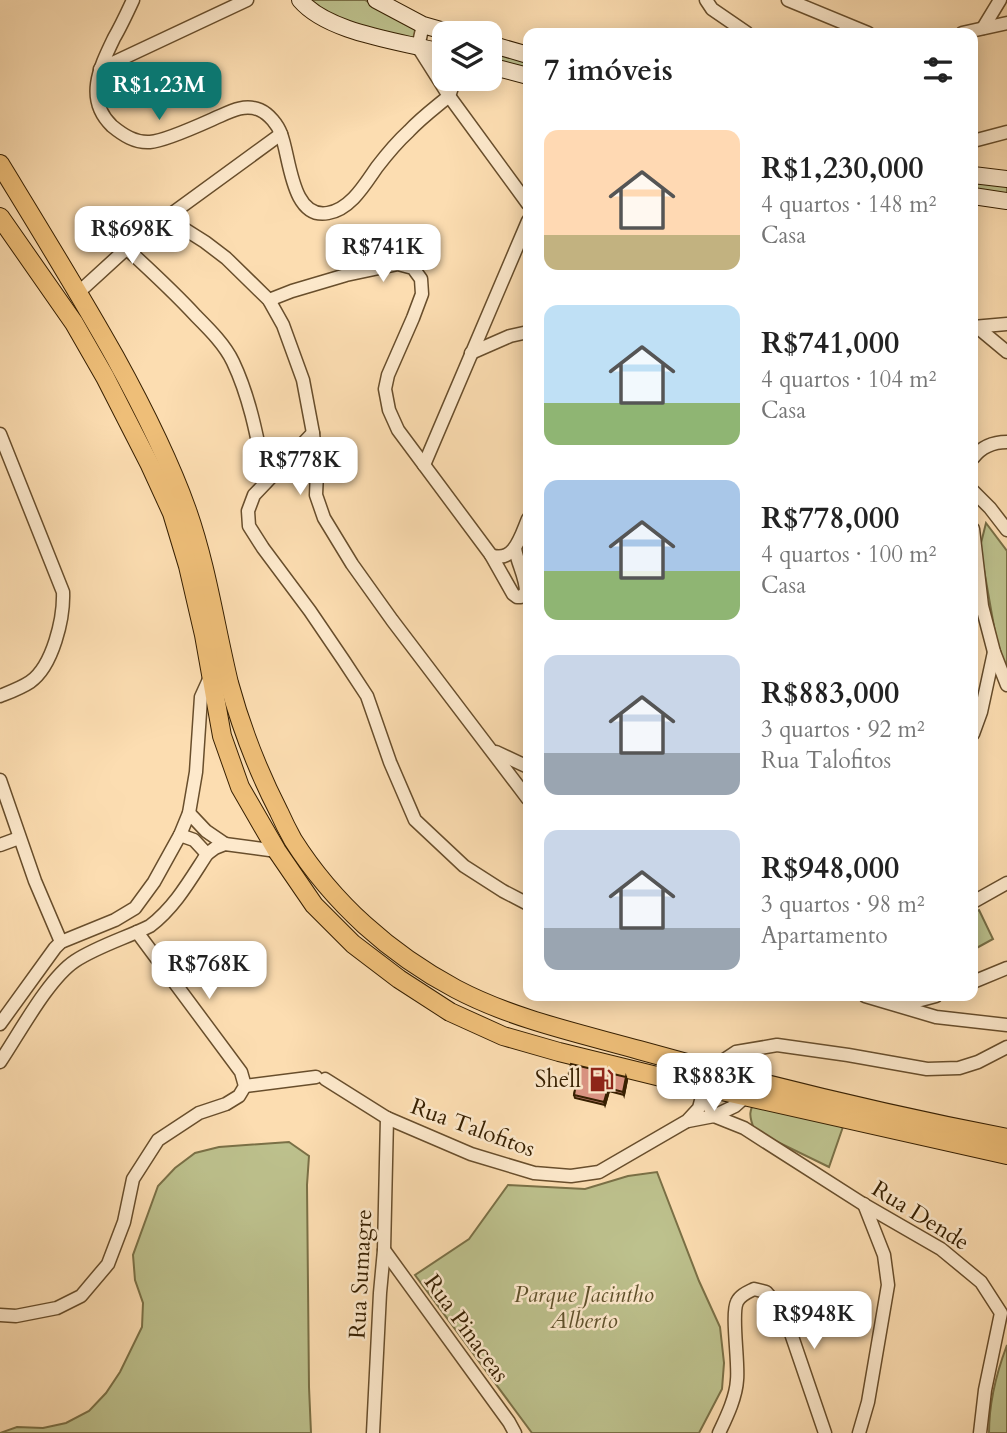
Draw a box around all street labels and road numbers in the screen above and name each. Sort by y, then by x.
street label: Rua Talofitos [406,1091,539,1164]
street label: Rua Dende [866,1173,975,1258]
street label: Rua Sumagre [342,1208,379,1340]
street label: Rua Pinaceas [417,1268,516,1389]

